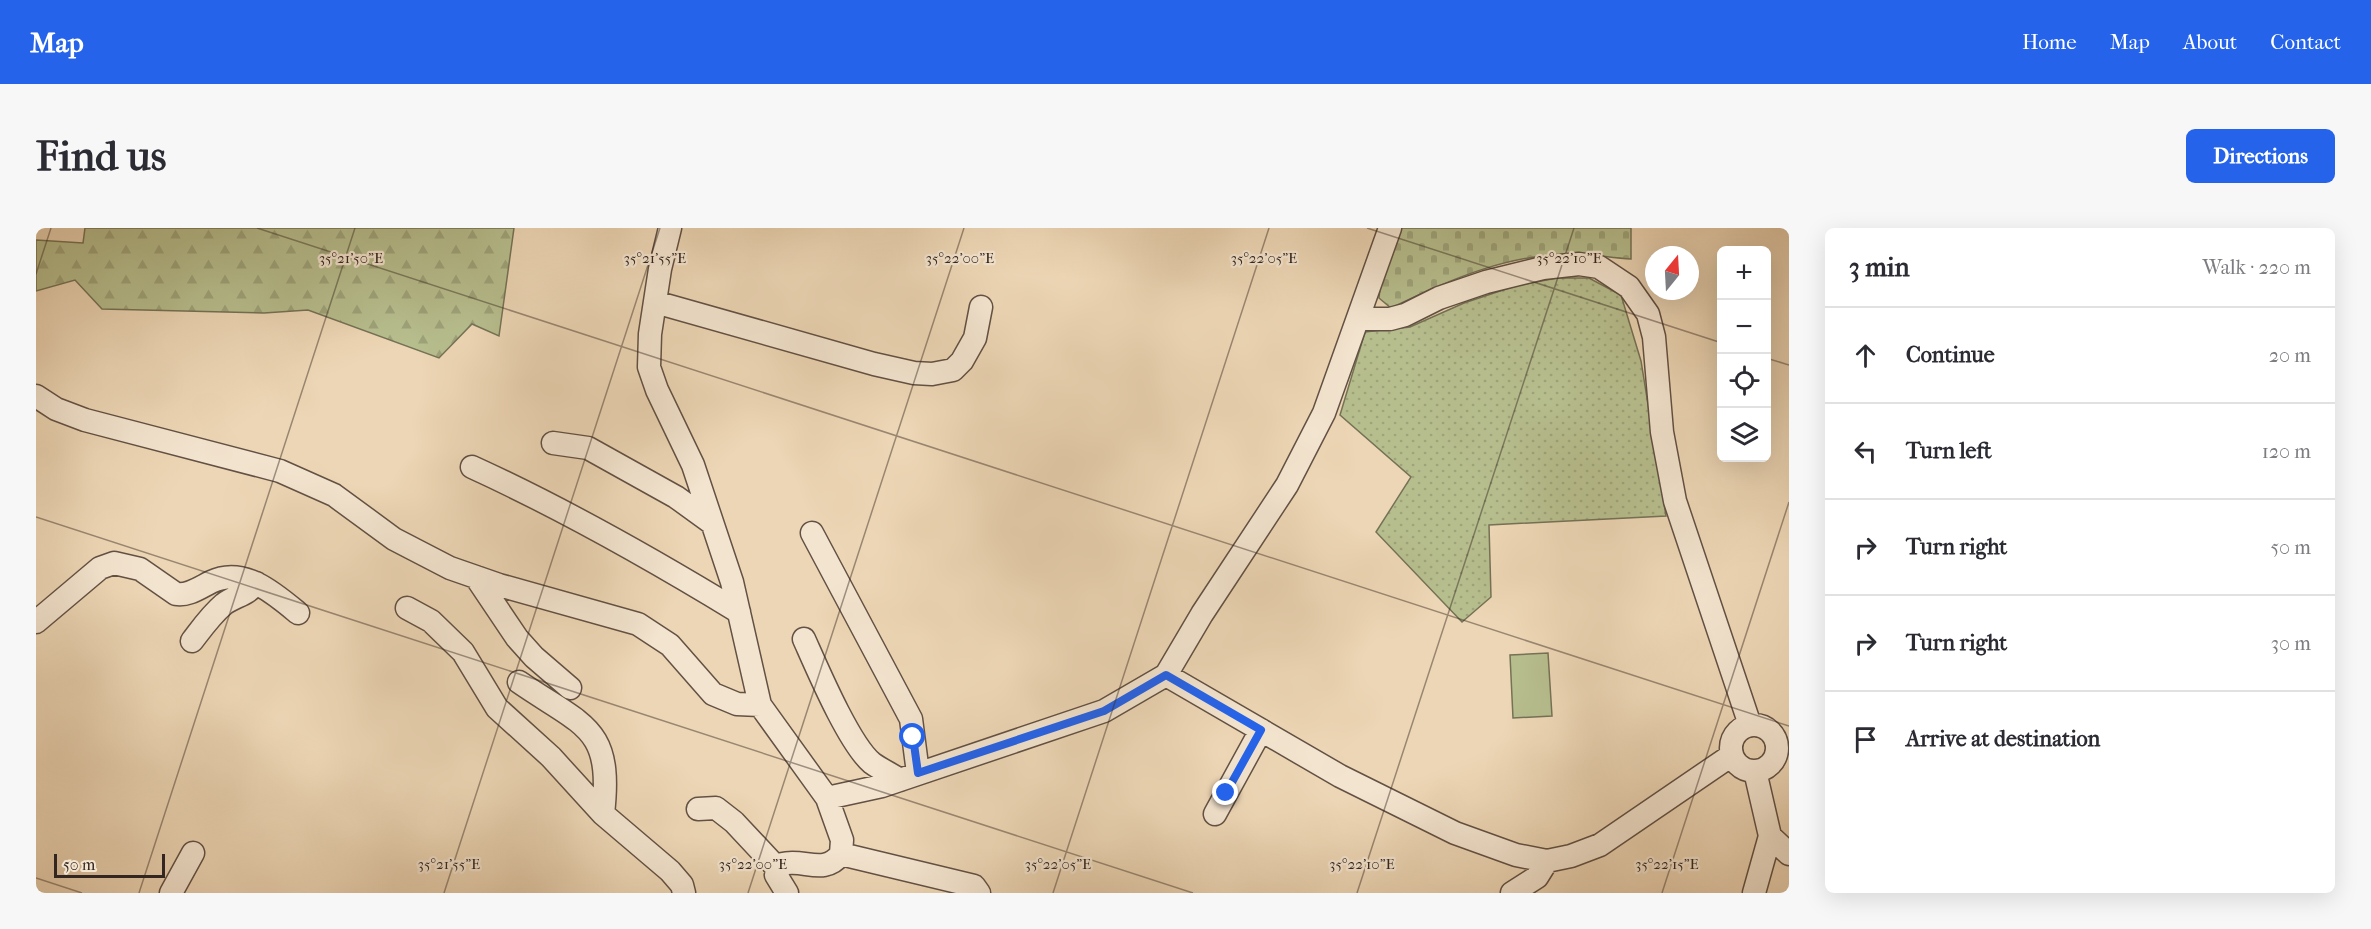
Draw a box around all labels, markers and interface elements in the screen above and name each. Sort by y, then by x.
text: Map [30,26,84,59]
text: Home [2022,30,2077,54]
text: Map [2110,30,2150,54]
text: About [2183,30,2237,54]
text: Contact [2270,30,2341,54]
button: Directions [2186,129,2335,183]
text: Find us [36,132,166,181]
north arrow [1645,246,1699,300]
map controls [1717,246,1771,462]
button: + [1717,246,1771,300]
text: 35°21'50"E [319,249,383,267]
text: 35°21'55"E [624,249,686,267]
text: 35°22'00"E [926,249,994,267]
text: 35°22'05"E [1231,249,1297,267]
text: 35°22'10"E [1536,249,1602,267]
text: 3 min [1849,252,1910,283]
text: Walk · 220 m [2203,256,2311,279]
button: − [1717,300,1771,354]
icon: ahead [1849,339,1882,372]
text: Continue [1906,342,1995,368]
text: 20 m [2269,344,2311,367]
button: locate [1717,354,1771,408]
button: layers [1717,408,1771,462]
icon: left [1849,435,1882,468]
text: Turn left [1906,438,1992,464]
text: 120 m [2262,440,2311,463]
icon: right [1849,531,1882,564]
text: Turn right [1906,534,2007,560]
text: 50 m [2270,536,2311,559]
icon: right [1849,627,1882,660]
text: Turn right [1906,630,2007,656]
text: 30 m [2271,632,2311,655]
route start [899,723,925,749]
icon: arrive [1849,723,1882,756]
text: Arrive at destination [1906,726,2100,752]
route end [1212,779,1238,805]
scale bar [54,851,165,878]
text: 50 m [63,855,95,874]
text: 35°21'55"E [418,855,480,873]
text: 35°22'00"E [719,855,787,873]
text: 35°22'05"E [1025,855,1091,873]
text: 35°22'10"E [1329,855,1395,873]
text: 35°22'15"E [1635,855,1699,873]

